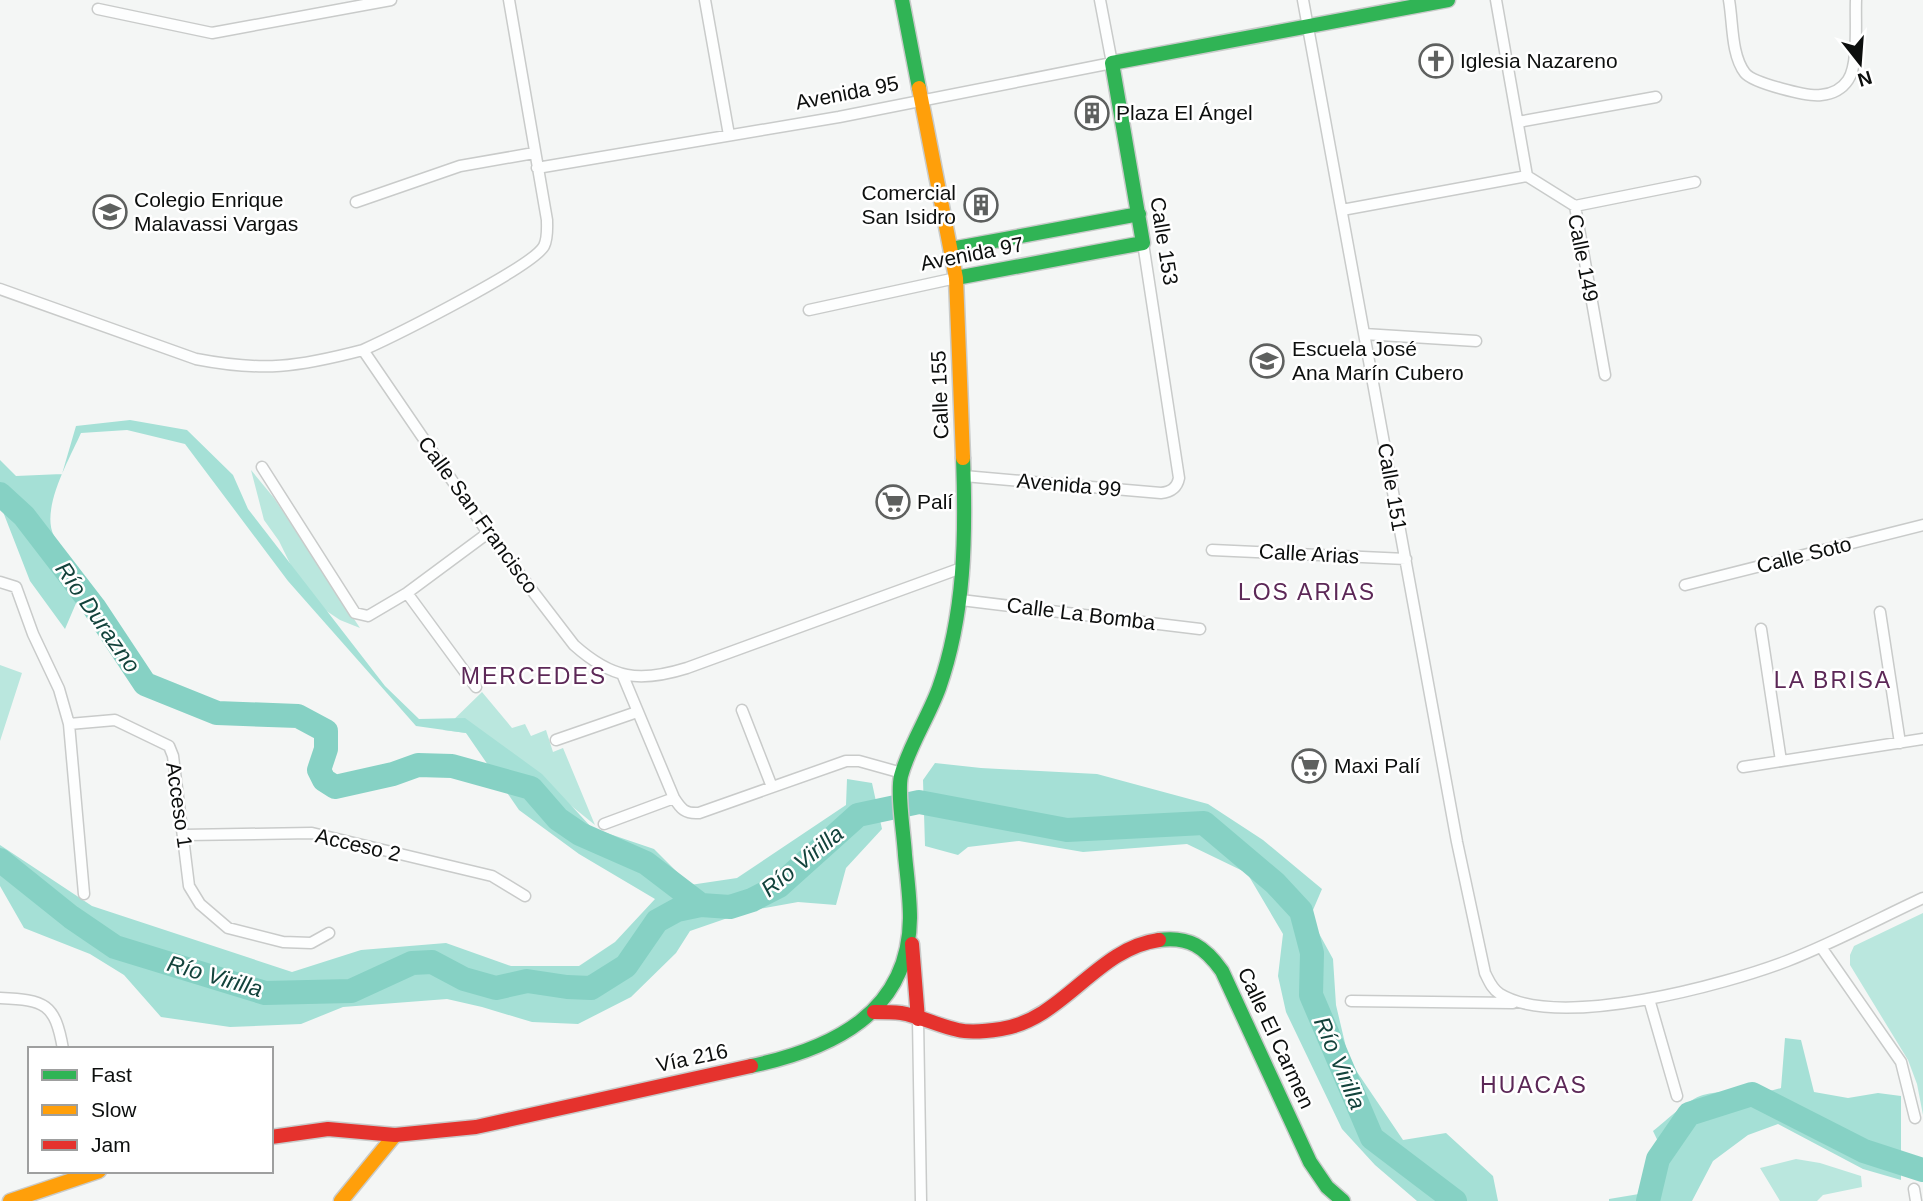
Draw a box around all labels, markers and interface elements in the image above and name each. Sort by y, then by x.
north arrow [1825,28,1895,98]
church icon: Iglesia Nazareno [1417,42,1455,80]
place label: Iglesia Nazareno [1460,49,1618,72]
text: N [1855,67,1874,91]
street label: Avenida 95 [793,71,900,114]
building icon: Plaza El Ángel [1073,94,1111,132]
place label: Plaza El Ángel [1116,101,1253,124]
place label: Comercial San Isidro [861,181,956,228]
building icon: Comercial San Isidro [962,186,1000,224]
place label: Colegio Enrique Malavassi Vargas [134,188,298,235]
school or university icon: Colegio Enrique Malavassi Vargas [91,193,129,231]
street label: Calle 153 [1146,195,1183,287]
street label: Calle 149 [1564,212,1603,304]
street label: Avenida 97 [918,232,1025,275]
place label: Escuela José Ana Marín Cubero [1292,337,1464,384]
school or university icon: Escuela José Ana Marín Cubero [1248,342,1286,380]
street label: Calle 155 [926,350,953,440]
street label: Calle San Francisco [414,432,543,597]
street label: Calle 151 [1373,441,1412,533]
street label: Avenida 99 [1016,468,1122,501]
supermarket icon: Palí [874,483,912,521]
place label: Palí [917,490,953,513]
street label: Calle Soto [1754,532,1854,577]
street label: Calle Arias [1258,539,1360,568]
water label: Río Durazno [50,557,146,678]
district label: LOS ARIAS [1238,579,1376,605]
street label: Calle La Bomba [1006,593,1157,634]
district label: MERCEDES [461,663,607,689]
district label: LA BRISA [1774,667,1892,693]
supermarket icon: Maxi Palí [1290,747,1328,785]
place label: Maxi Palí [1334,754,1421,777]
street label: Acceso 1 [162,761,197,849]
water label: Río Virilla [756,820,848,902]
street label: Acceso 2 [313,824,403,865]
water label: Río Virilla [164,950,266,1002]
street label: Calle El Carmen [1234,964,1319,1112]
water label: Río Virilla [1309,1013,1371,1113]
street label: Vía 216 [654,1039,730,1076]
legend [28,1047,273,1173]
text: Fast [91,1063,132,1086]
district label: HUACAS [1480,1072,1588,1098]
text: Slow [91,1098,137,1121]
text: Jam [91,1133,131,1156]

